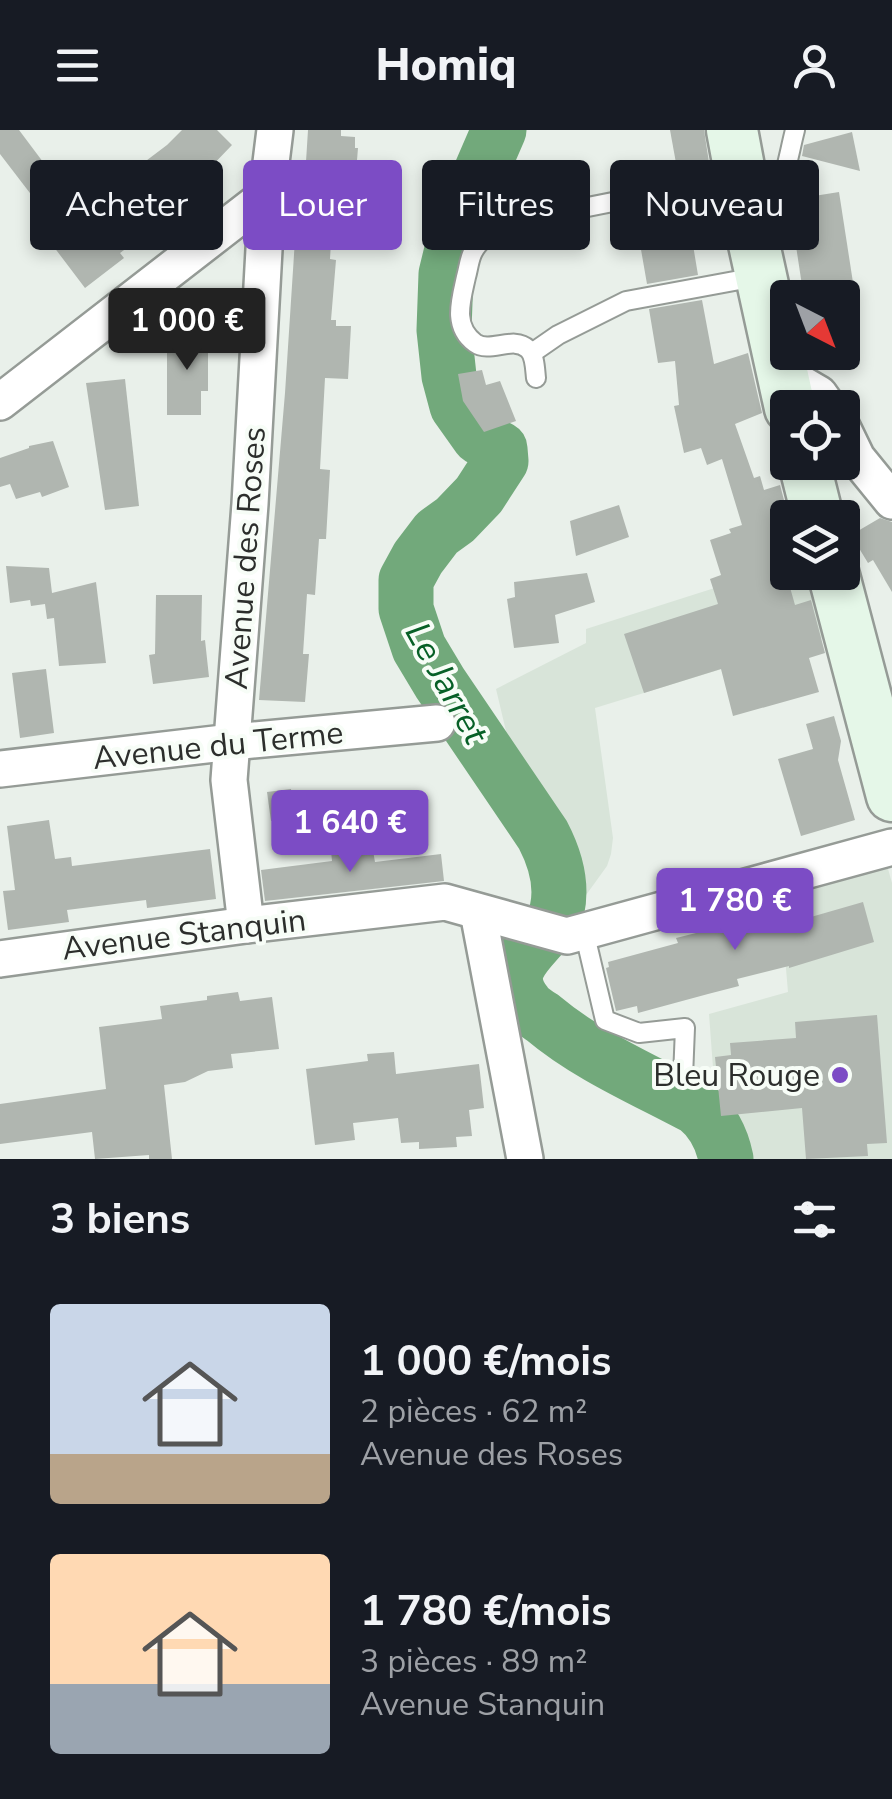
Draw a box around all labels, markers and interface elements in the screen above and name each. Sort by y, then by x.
text: Homiq [375,35,517,96]
icon: menu [50,38,105,93]
icon: person [787,38,842,93]
chip: Acheter [30,160,223,250]
chip: Louer [243,160,402,250]
chip: Filtres [422,160,590,250]
chip: Nouveau [610,160,819,250]
north arrow [770,280,860,370]
map controls [770,280,860,590]
pin: 1 000 € [95,288,279,373]
text: 1 000 € [130,299,244,342]
button: locate [770,390,860,480]
street label: Avenue des Roses [215,425,276,691]
button: layers [770,500,860,590]
water label: Le Jarret [394,614,500,754]
street label: Avenue du Terme [91,711,345,780]
pin: 1 640 € [258,790,442,875]
text: 1 640 € [293,801,407,844]
pin: 1 780 € [643,868,827,953]
text: 1 780 € [678,879,792,922]
street label: Avenue Stanquin [60,898,308,971]
place label: Bleu Rouge [653,1054,820,1097]
marker: Bleu Rouge [829,1064,851,1086]
text: 3 biens [50,1191,190,1248]
icon: filters [787,1192,842,1247]
text: 1 000 €/mois [360,1333,612,1390]
icon: home [130,1344,250,1464]
text: 2 pièces · 62 m² [360,1390,587,1433]
text: Avenue des Roses [360,1433,623,1476]
text: 1 780 €/mois [360,1583,612,1640]
icon: home [130,1594,250,1714]
text: 3 pièces · 89 m² [360,1640,587,1683]
text: Avenue Stanquin [360,1683,605,1726]

